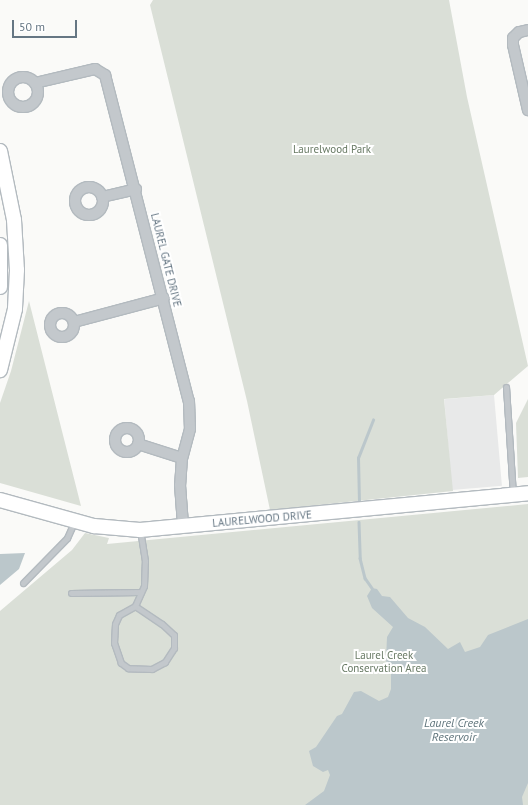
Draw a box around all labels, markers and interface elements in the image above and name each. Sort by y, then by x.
scale bar [14,12,79,38]
text: 50 m [19,19,45,34]
park label: Laurelwood Park [293,142,371,156]
street label: LAUREL GATE DRIVE [148,211,184,309]
street label: LAURELWOOD DRIVE [212,508,312,530]
park label: Laurel Creek Conservation Area [341,649,427,675]
water label: Laurel Creek Reservoir [424,716,484,744]

